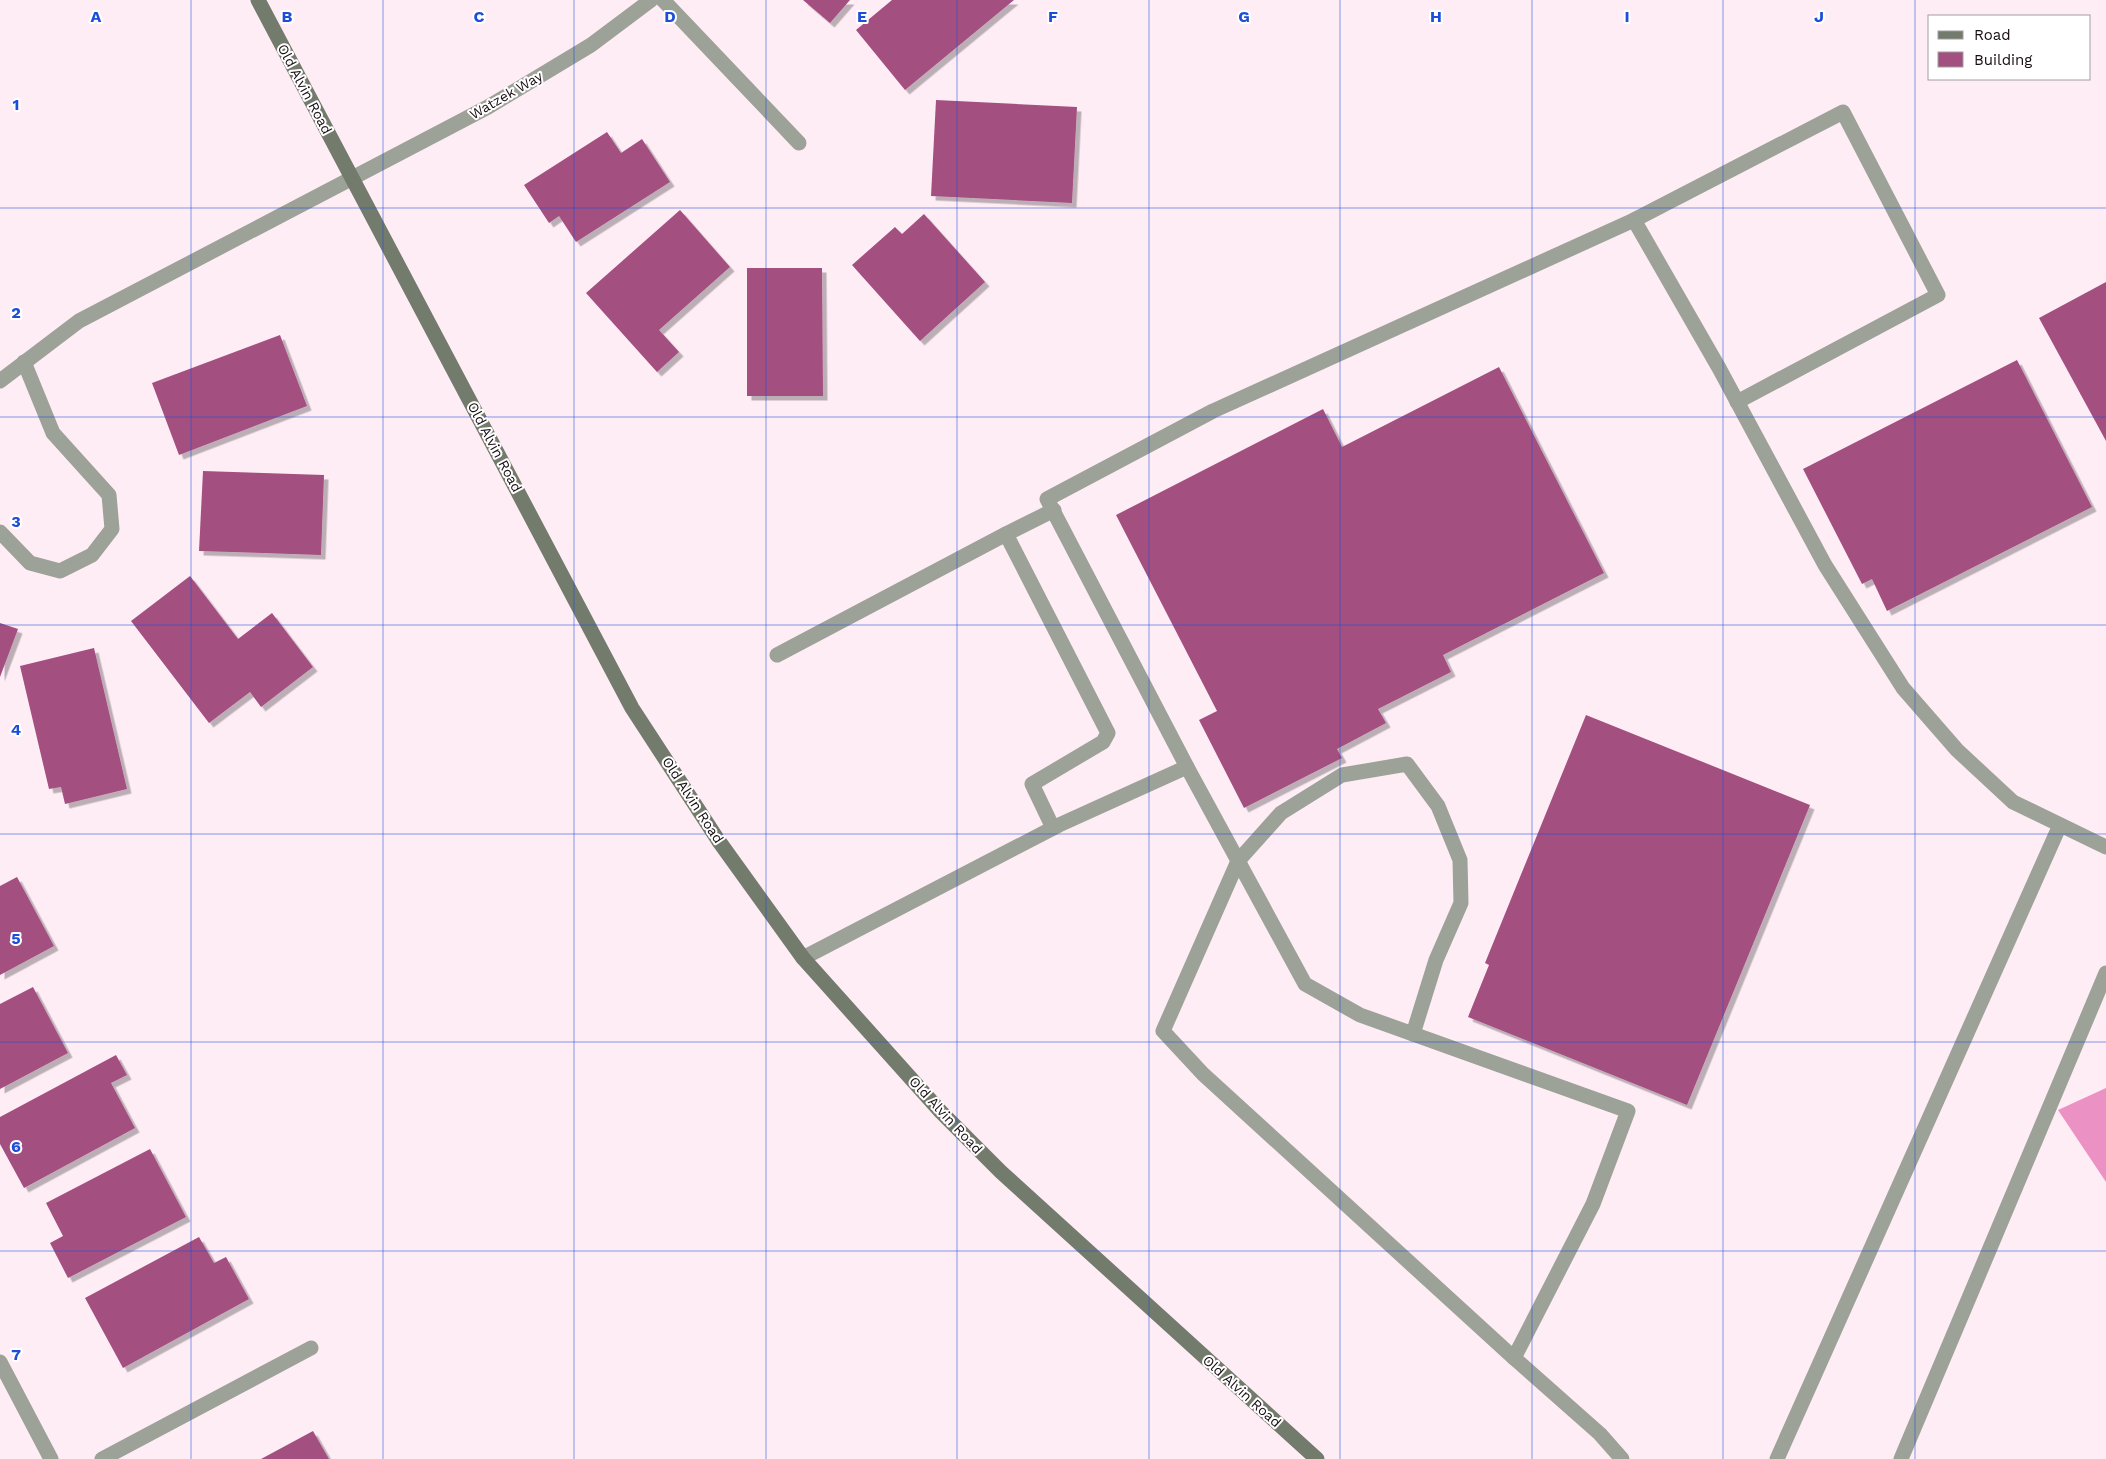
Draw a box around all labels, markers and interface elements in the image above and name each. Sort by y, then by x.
text: A [91,7,102,26]
text: B [282,7,293,26]
text: C [474,7,485,26]
text: D [664,7,676,26]
text: E [857,7,867,26]
text: F [1048,7,1058,26]
text: G [1238,7,1250,26]
text: H [1430,7,1442,26]
text: I [1624,7,1630,26]
text: J [1814,7,1824,26]
legend [1928,15,2091,80]
text: Road [1974,26,2011,44]
street label: Old Alvin Road [275,41,335,137]
text: Building [1974,51,2032,69]
street label: Watzek Way [467,67,546,122]
text: 1 [13,95,19,114]
text: 2 [11,303,21,322]
street label: Old Alvin Road [465,399,525,495]
text: 3 [11,512,21,531]
text: 4 [11,720,21,739]
street label: Old Alvin Road [659,754,727,846]
text: 5 [11,929,21,948]
street label: Old Alvin Road [906,1073,986,1157]
text: 6 [11,1137,21,1156]
text: 7 [11,1345,21,1364]
street label: Old Alvin Road [1200,1352,1284,1430]

